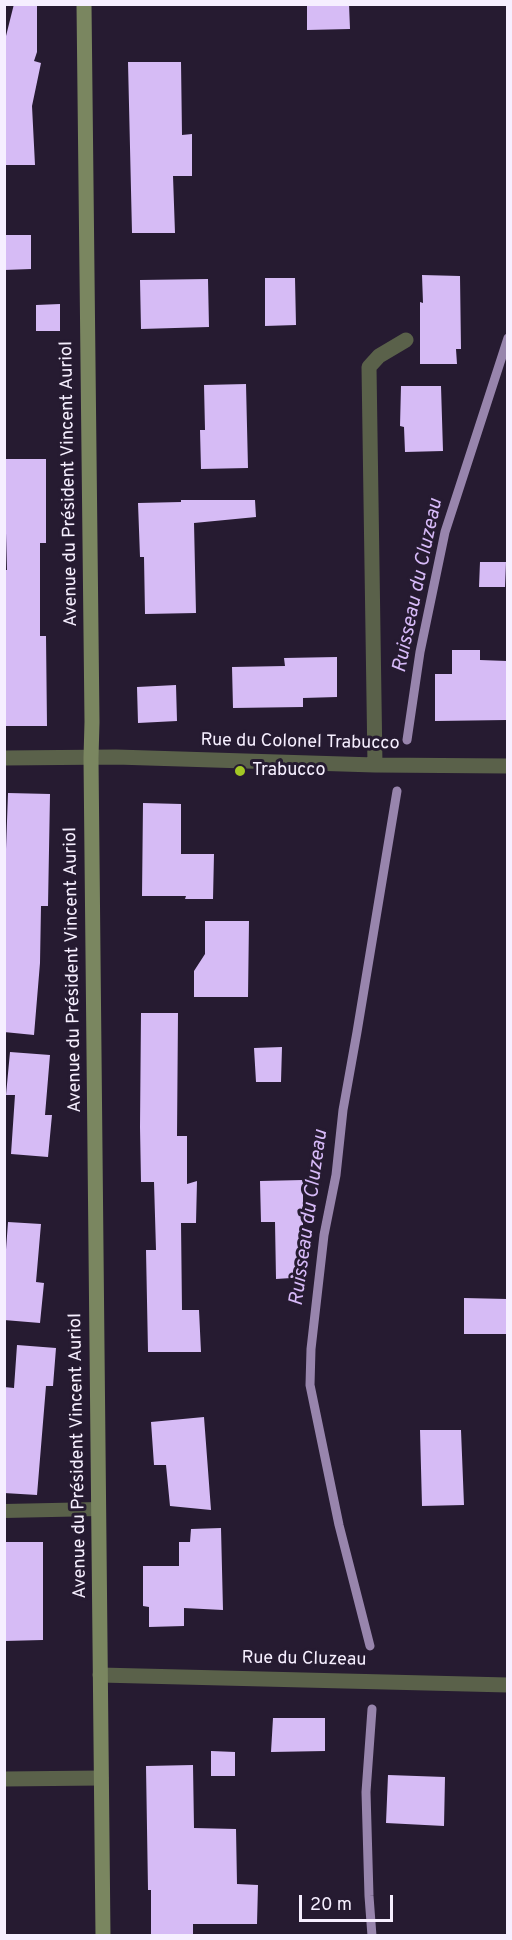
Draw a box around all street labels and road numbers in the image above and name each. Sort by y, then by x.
street label: Avenue du Président Vincent Auriol [57,341,83,627]
street label: Rue du Colonel Trabucco [200,730,400,756]
street label: Avenue du Président Vincent Auriol [61,827,87,1113]
street label: Avenue du Président Vincent Auriol [66,1313,92,1599]
street label: Rue du Cluzeau [241,1648,367,1672]

